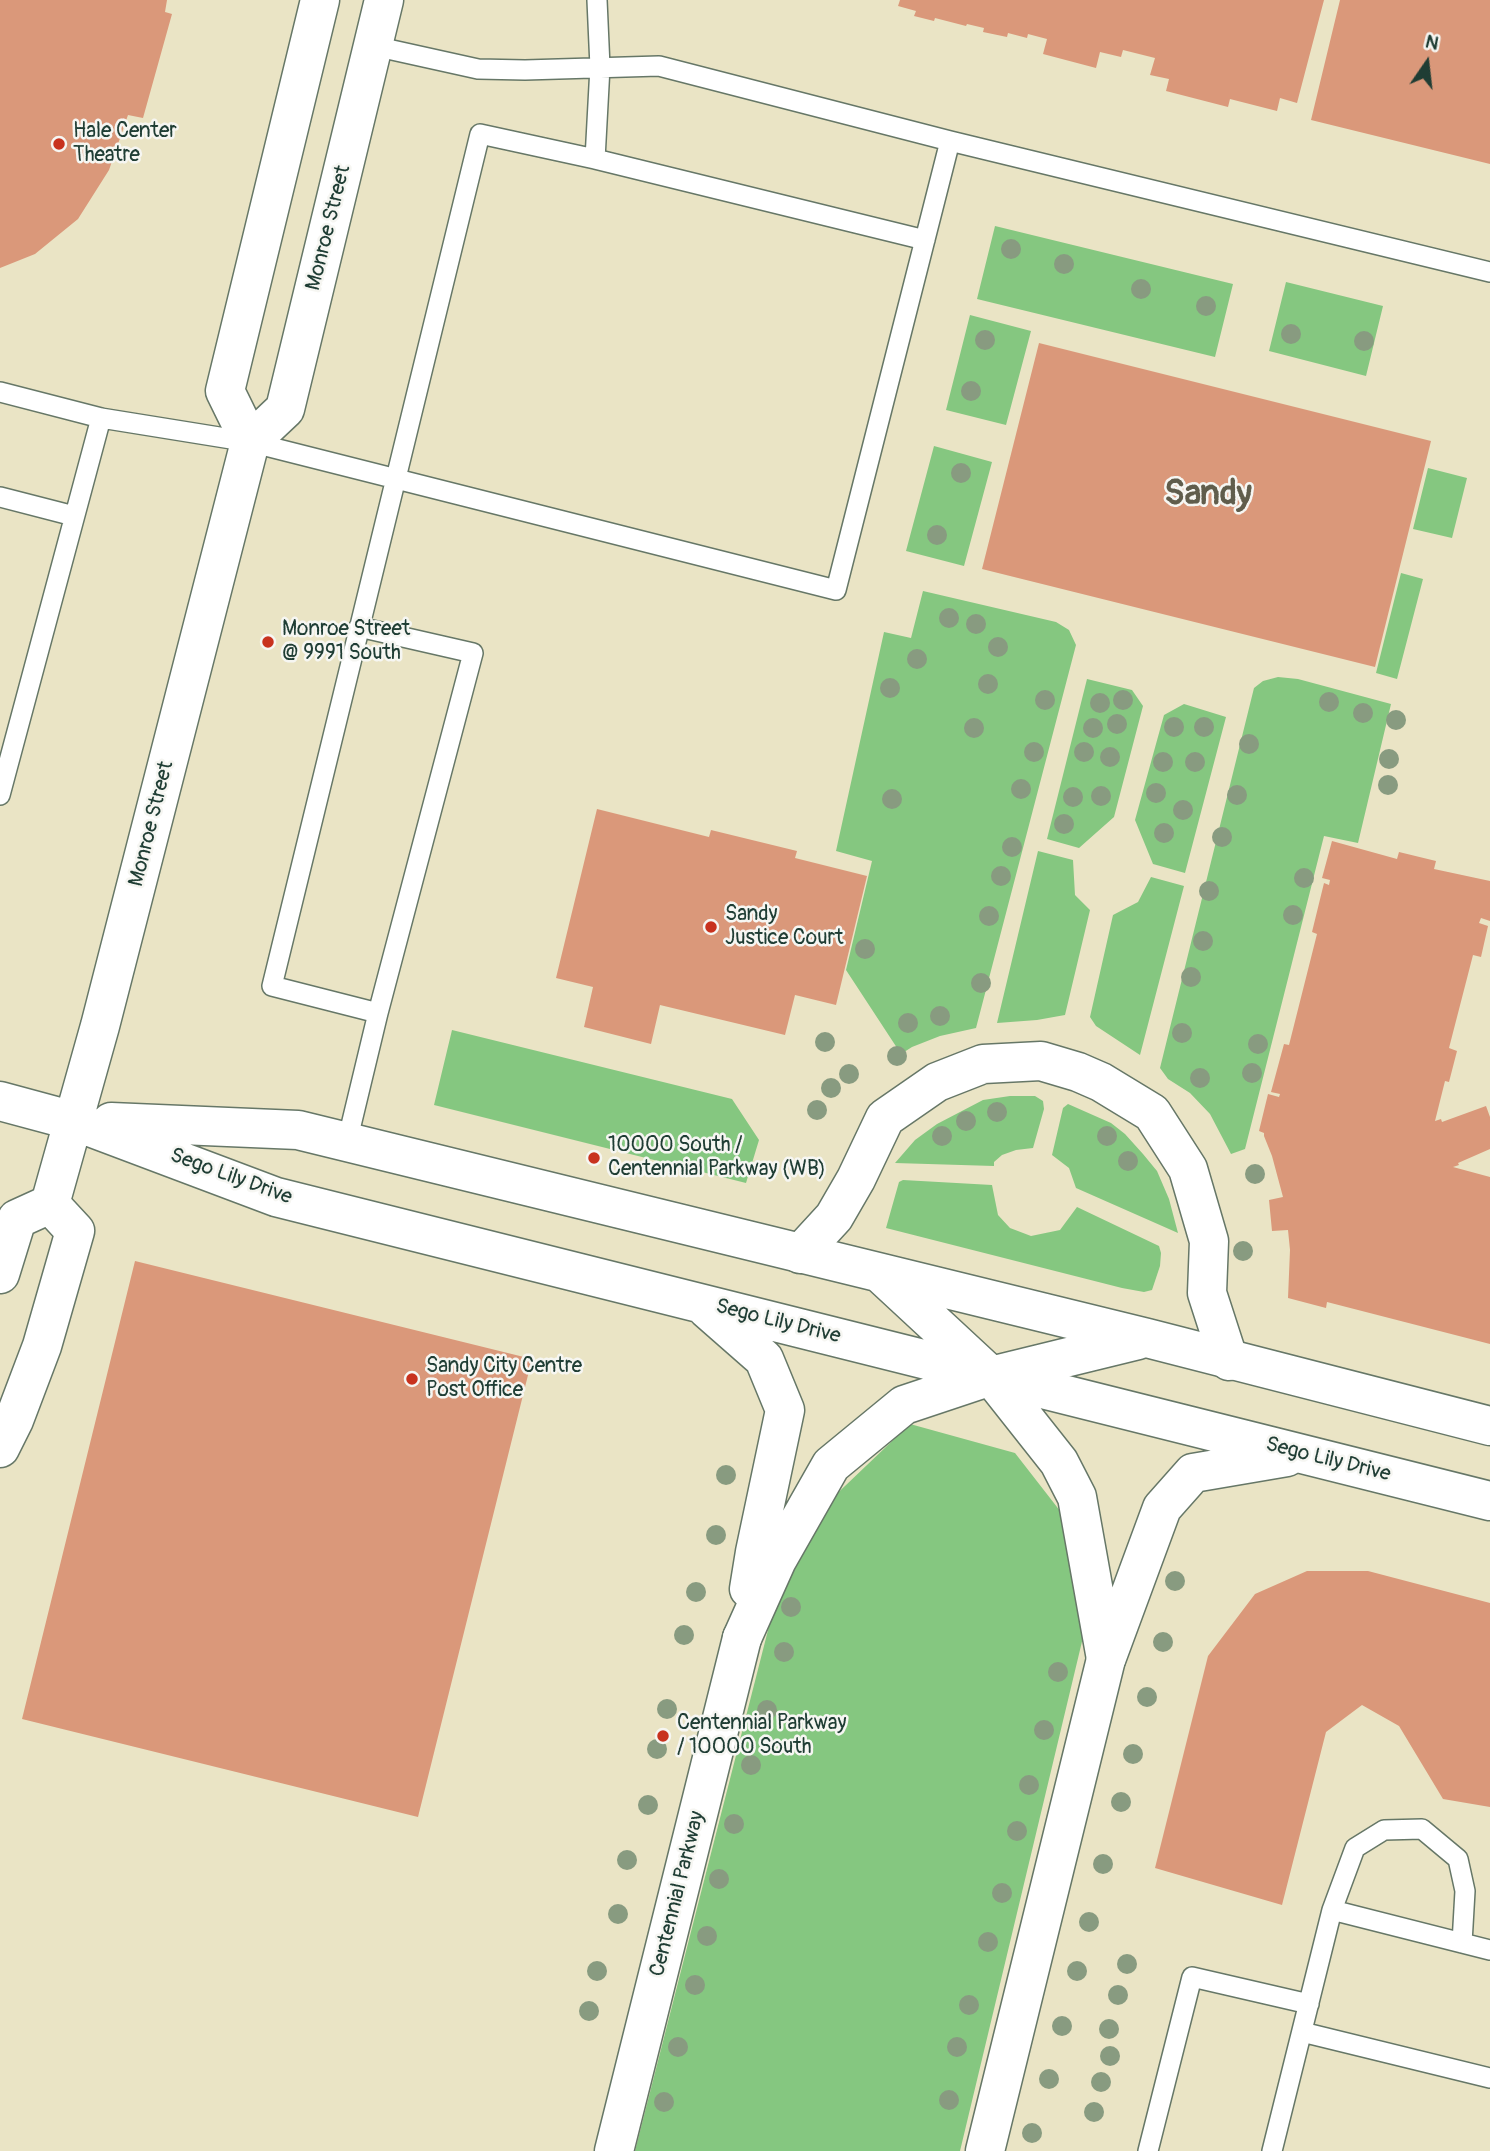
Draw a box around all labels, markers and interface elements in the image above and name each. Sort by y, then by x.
north arrow [1392,28,1462,98]
text: N [1423,29,1441,56]
place label: Hale Center Theatre [73,119,177,169]
marker: Hale Center Theatre [51,136,67,152]
street label: Monroe Street [301,163,357,293]
district label: Sandy [1164,474,1252,516]
place label: Monroe Street @ 9991 South [282,617,410,667]
marker: Monroe Street @ 9991 South [260,634,276,650]
street label: Monroe Street [124,759,180,889]
place label: Sandy Justice Court [725,902,844,952]
marker: Sandy Justice Court [703,919,719,935]
place label: 10000 South / Centennial Parkway (WB) [608,1133,826,1183]
street label: Sego Lily Drive [167,1143,295,1211]
marker: 10000 South / Centennial Parkway (WB) [586,1150,602,1166]
street label: Sego Lily Drive [713,1294,843,1350]
place label: Sandy City Centre Post Office [426,1354,582,1404]
marker: Sandy City Centre Post Office [404,1371,420,1387]
street label: Sego Lily Drive [1263,1432,1393,1488]
place label: Centennial Parkway / 10000 South [677,1711,846,1761]
marker: Centennial Parkway / 10000 South [655,1728,671,1744]
street label: Centennial Parkway [645,1809,711,1979]

